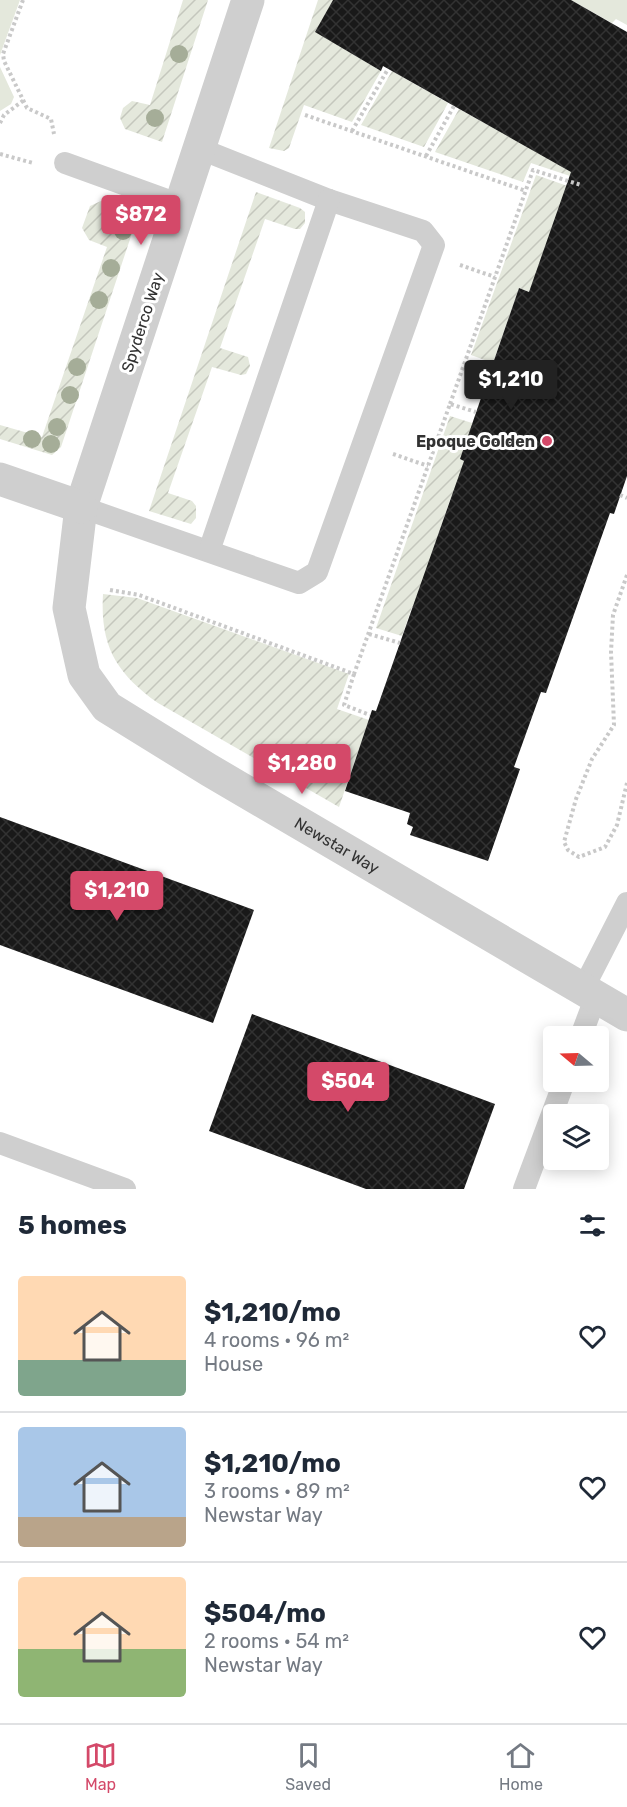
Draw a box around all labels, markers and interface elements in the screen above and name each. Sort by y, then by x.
pin: $872 [105,195,177,246]
text: $872 [115,202,167,226]
street label: Spyderco Way [117,270,168,374]
pin: $1,210 [462,360,560,411]
text: $1,210 [478,367,544,391]
place label: Epoque Golden [416,432,535,451]
marker: Epoque Golden [540,434,554,448]
pin: $1,280 [253,744,351,795]
text: $1,280 [268,751,337,775]
street label: Newstar Way [291,813,383,878]
pin: $1,210 [68,871,166,922]
text: $1,210 [84,878,150,902]
north arrow [543,1026,609,1092]
map controls [543,1026,609,1170]
pin: $504 [312,1062,384,1113]
text: $504 [321,1069,375,1093]
button: layers [543,1104,609,1170]
icon: filters [576,1209,609,1242]
text: 5 homes [18,1210,127,1241]
text: $1,210/mo [204,1297,341,1328]
icon: home [66,1300,138,1372]
icon: heart [576,1320,609,1353]
text: 4 rooms · 96 m² [204,1328,349,1352]
text: House [204,1352,263,1376]
text: $1,210/mo [204,1448,341,1479]
icon: home [66,1451,138,1523]
icon: heart [576,1471,609,1504]
text: 3 rooms · 89 m² [204,1479,350,1503]
text: Newstar Way [204,1503,323,1527]
text: $504/mo [204,1598,326,1629]
icon: home [66,1601,138,1673]
icon: heart [576,1621,609,1654]
text: 2 rooms · 54 m² [204,1629,349,1653]
text: Newstar Way [204,1653,323,1677]
tab: Map [84,1739,117,1794]
tab: Saved [285,1739,331,1794]
tab: Home [499,1739,543,1794]

